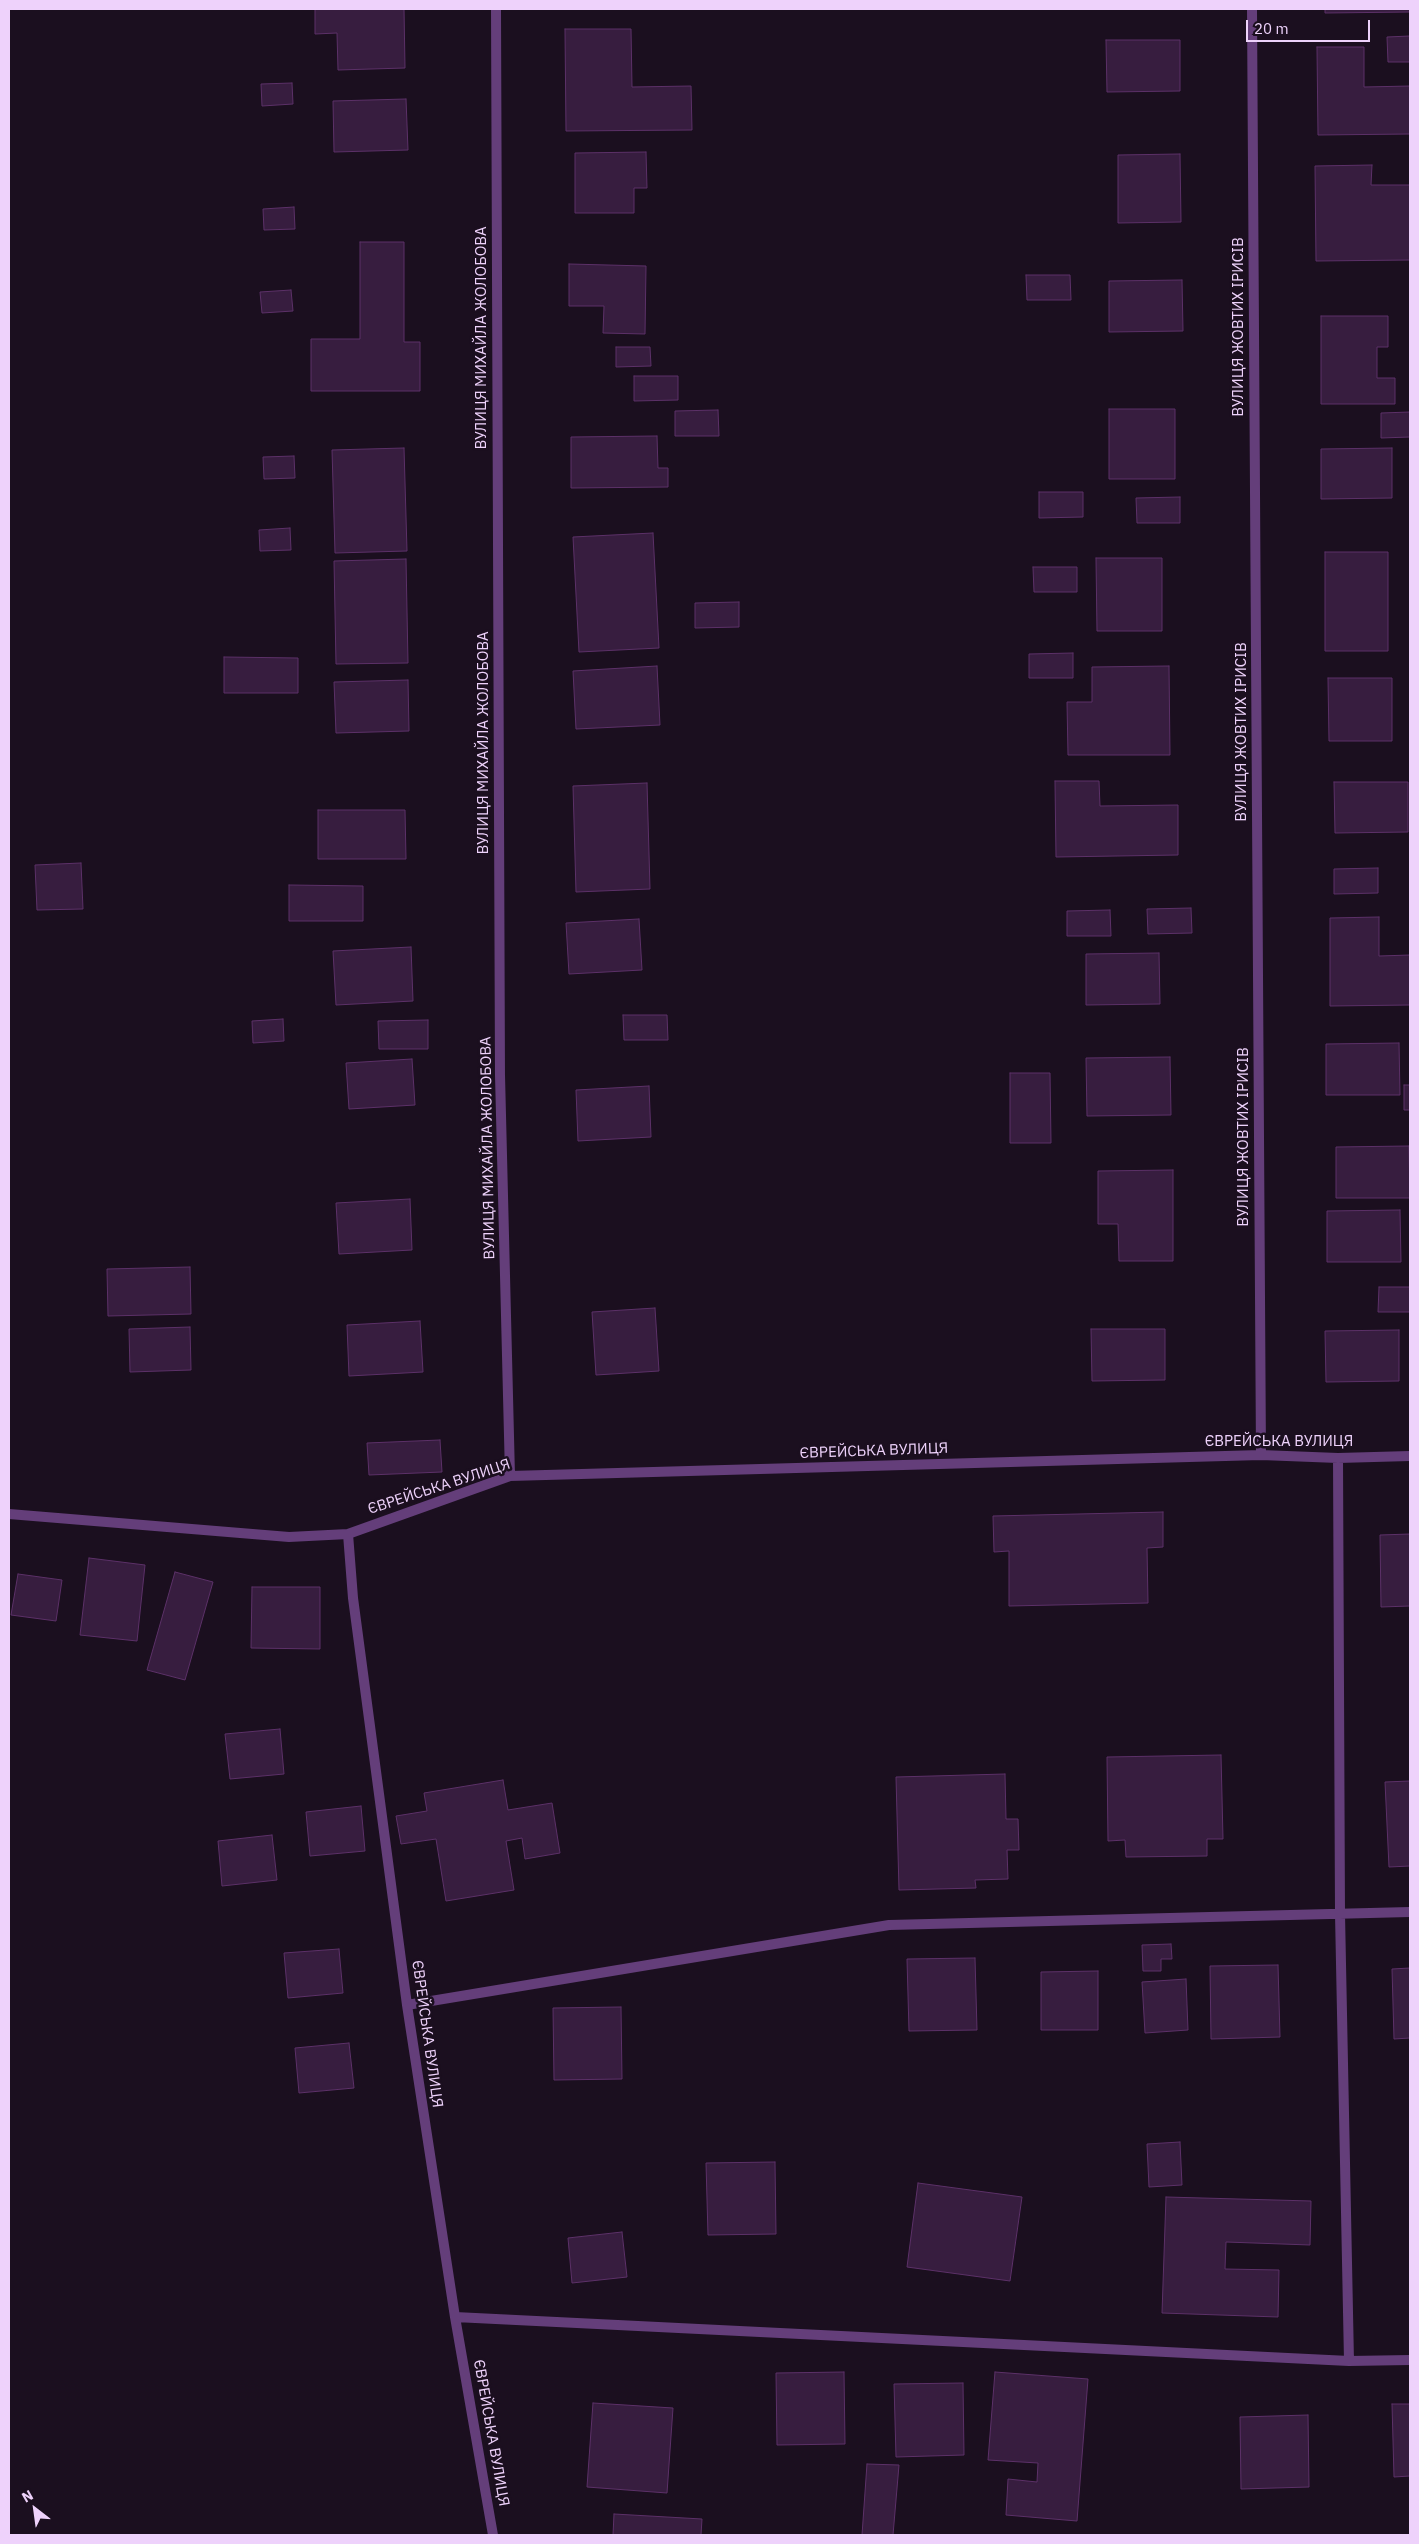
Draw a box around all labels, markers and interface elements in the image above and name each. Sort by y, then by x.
scale bar [1249,10,1373,42]
text: 20 m [1254,19,1289,38]
street label: ВУЛИЦЯ МИХАЙЛА ЖОЛОБОВА [473,226,491,450]
street label: ВУЛИЦЯ ЖОВТИХ ІРИСІВ [1230,237,1248,417]
street label: ВУЛИЦЯ МИХАЙЛА ЖОЛОБОВА [475,631,493,855]
street label: ВУЛИЦЯ ЖОВТИХ ІРИСІВ [1233,642,1251,822]
street label: ВУЛИЦЯ МИХАЙЛА ЖОЛОБОВА [477,1036,499,1260]
street label: ВУЛИЦЯ ЖОВТИХ ІРИСІВ [1235,1047,1253,1227]
street label: ЄВРЕЙСЬКА ВУЛИЦЯ [1205,1433,1353,1451]
street label: ЄВРЕЙСЬКА ВУЛИЦЯ [799,1439,949,1463]
street label: ЄВРЕЙСЬКА ВУЛИЦЯ [366,1455,512,1519]
street label: ЄВРЕЙСЬКА ВУЛИЦЯ [408,1959,446,2109]
street label: ЄВРЕЙСЬКА ВУЛИЦЯ [469,2358,513,2508]
north arrow [10,2484,60,2534]
text: N [19,2486,36,2506]

